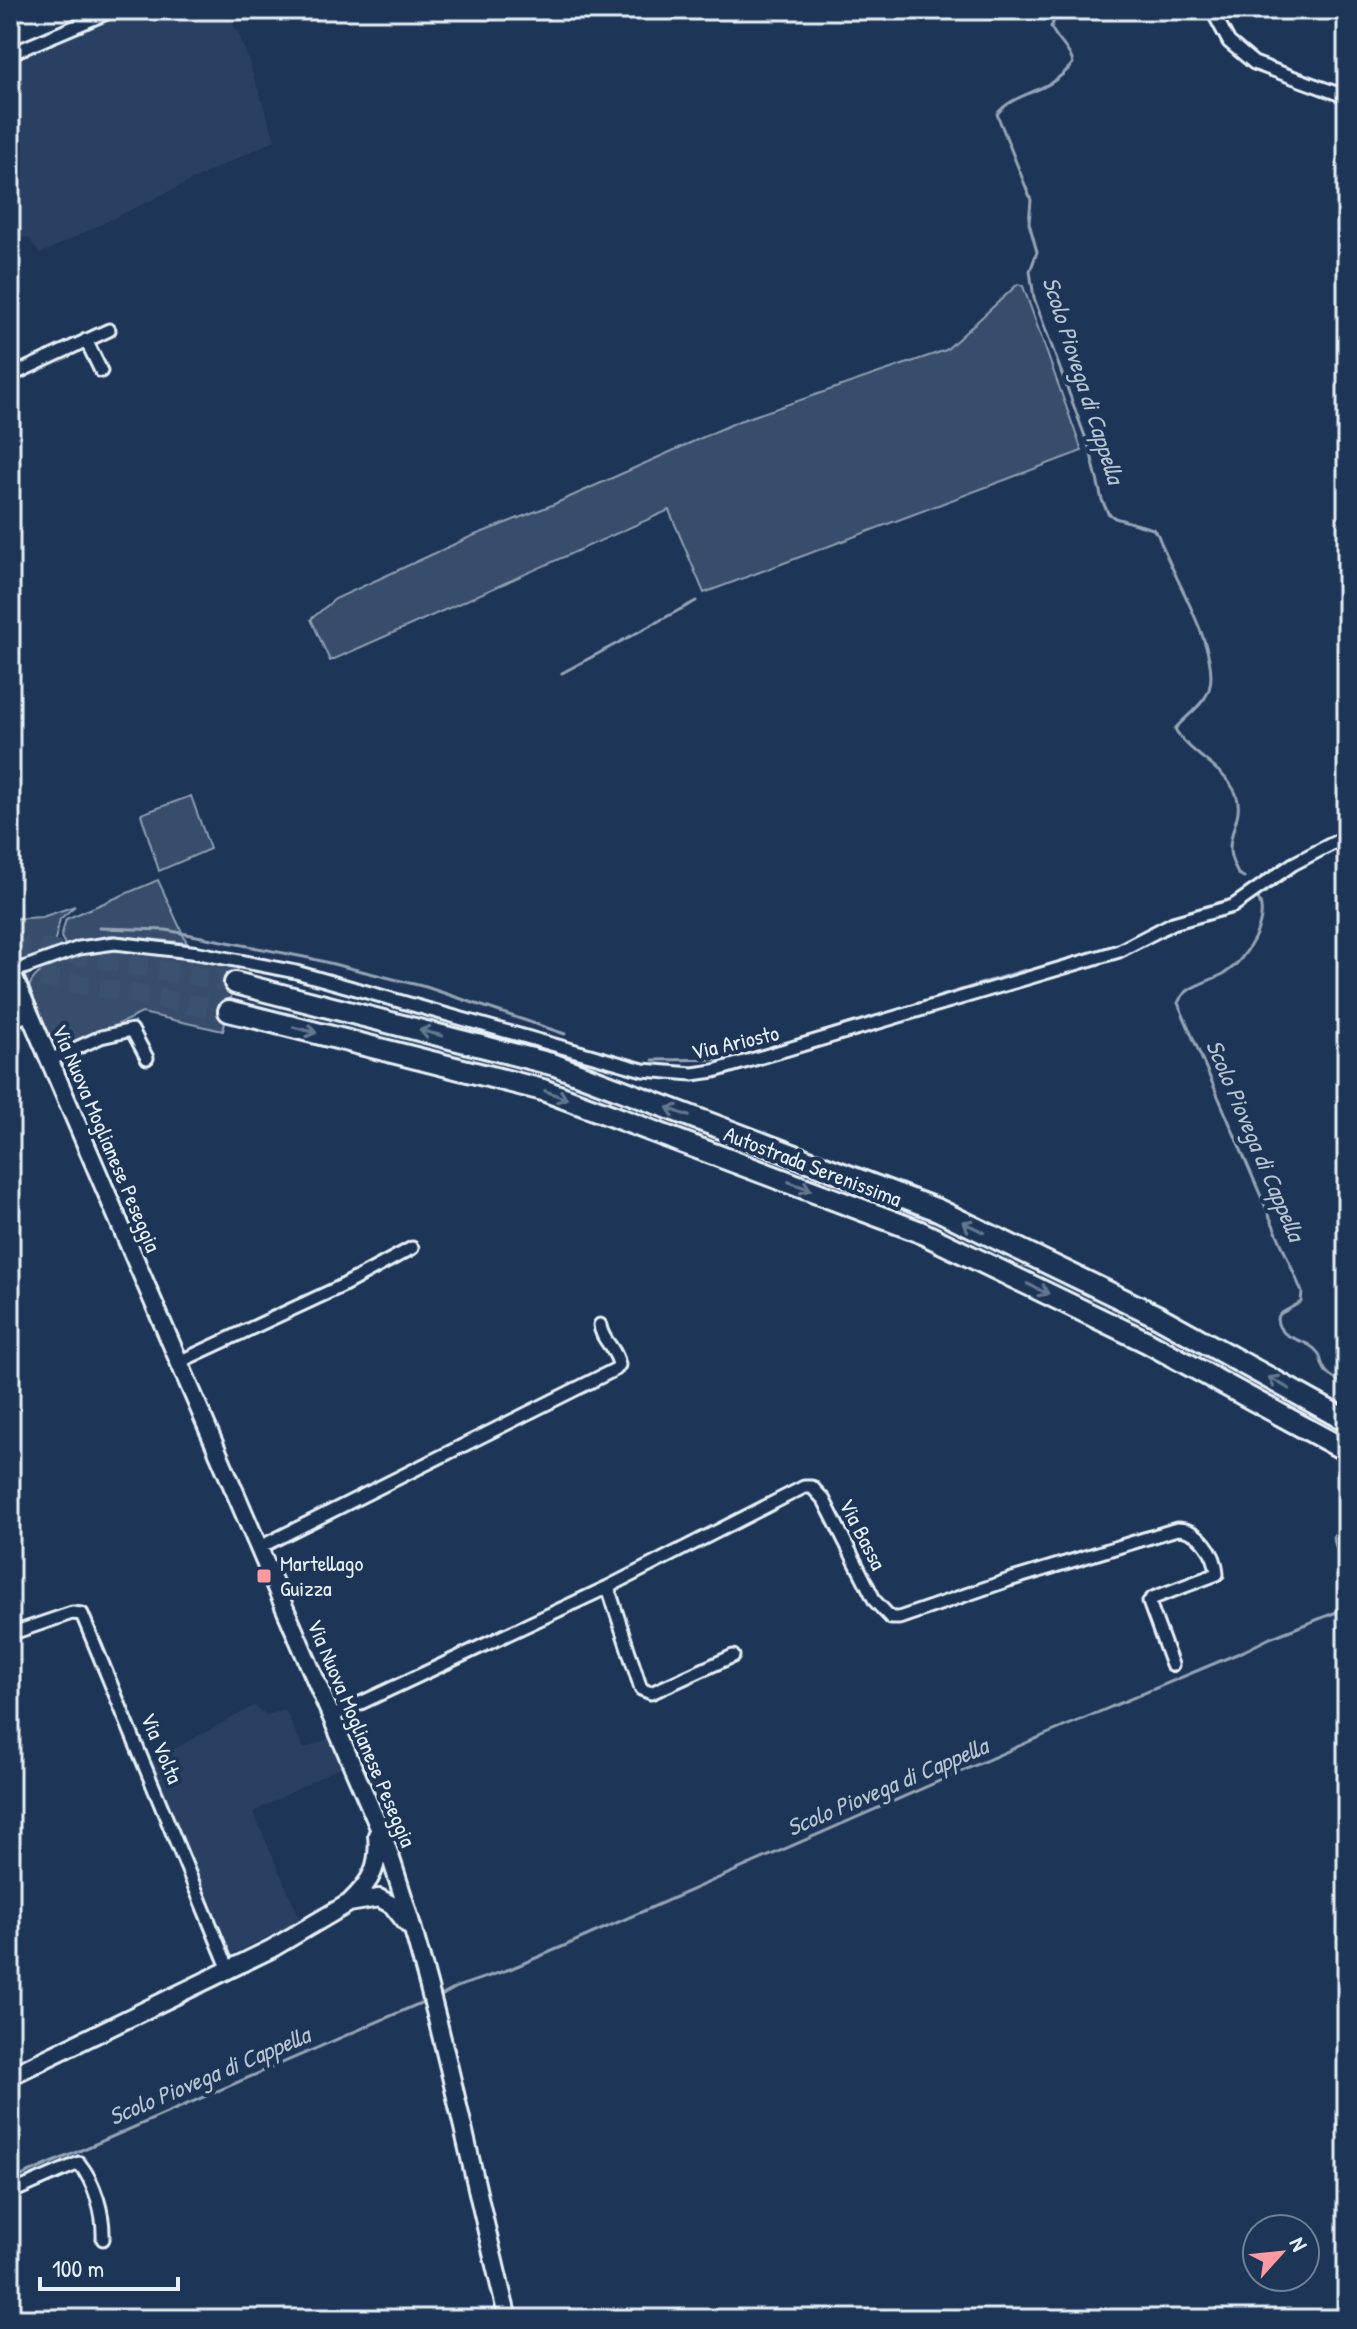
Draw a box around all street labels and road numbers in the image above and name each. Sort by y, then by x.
street label: Via Ariosto [688,1017,782,1067]
street label: Via Nuova Moglianese Peseggia [45,1020,169,1257]
street label: Autostrada Serenissima [720,1118,906,1214]
street label: Via Bassa [832,1493,894,1575]
street label: Via Nuova Moglianese Peseggia [300,1615,424,1852]
street label: Via Volta [134,1708,190,1788]

